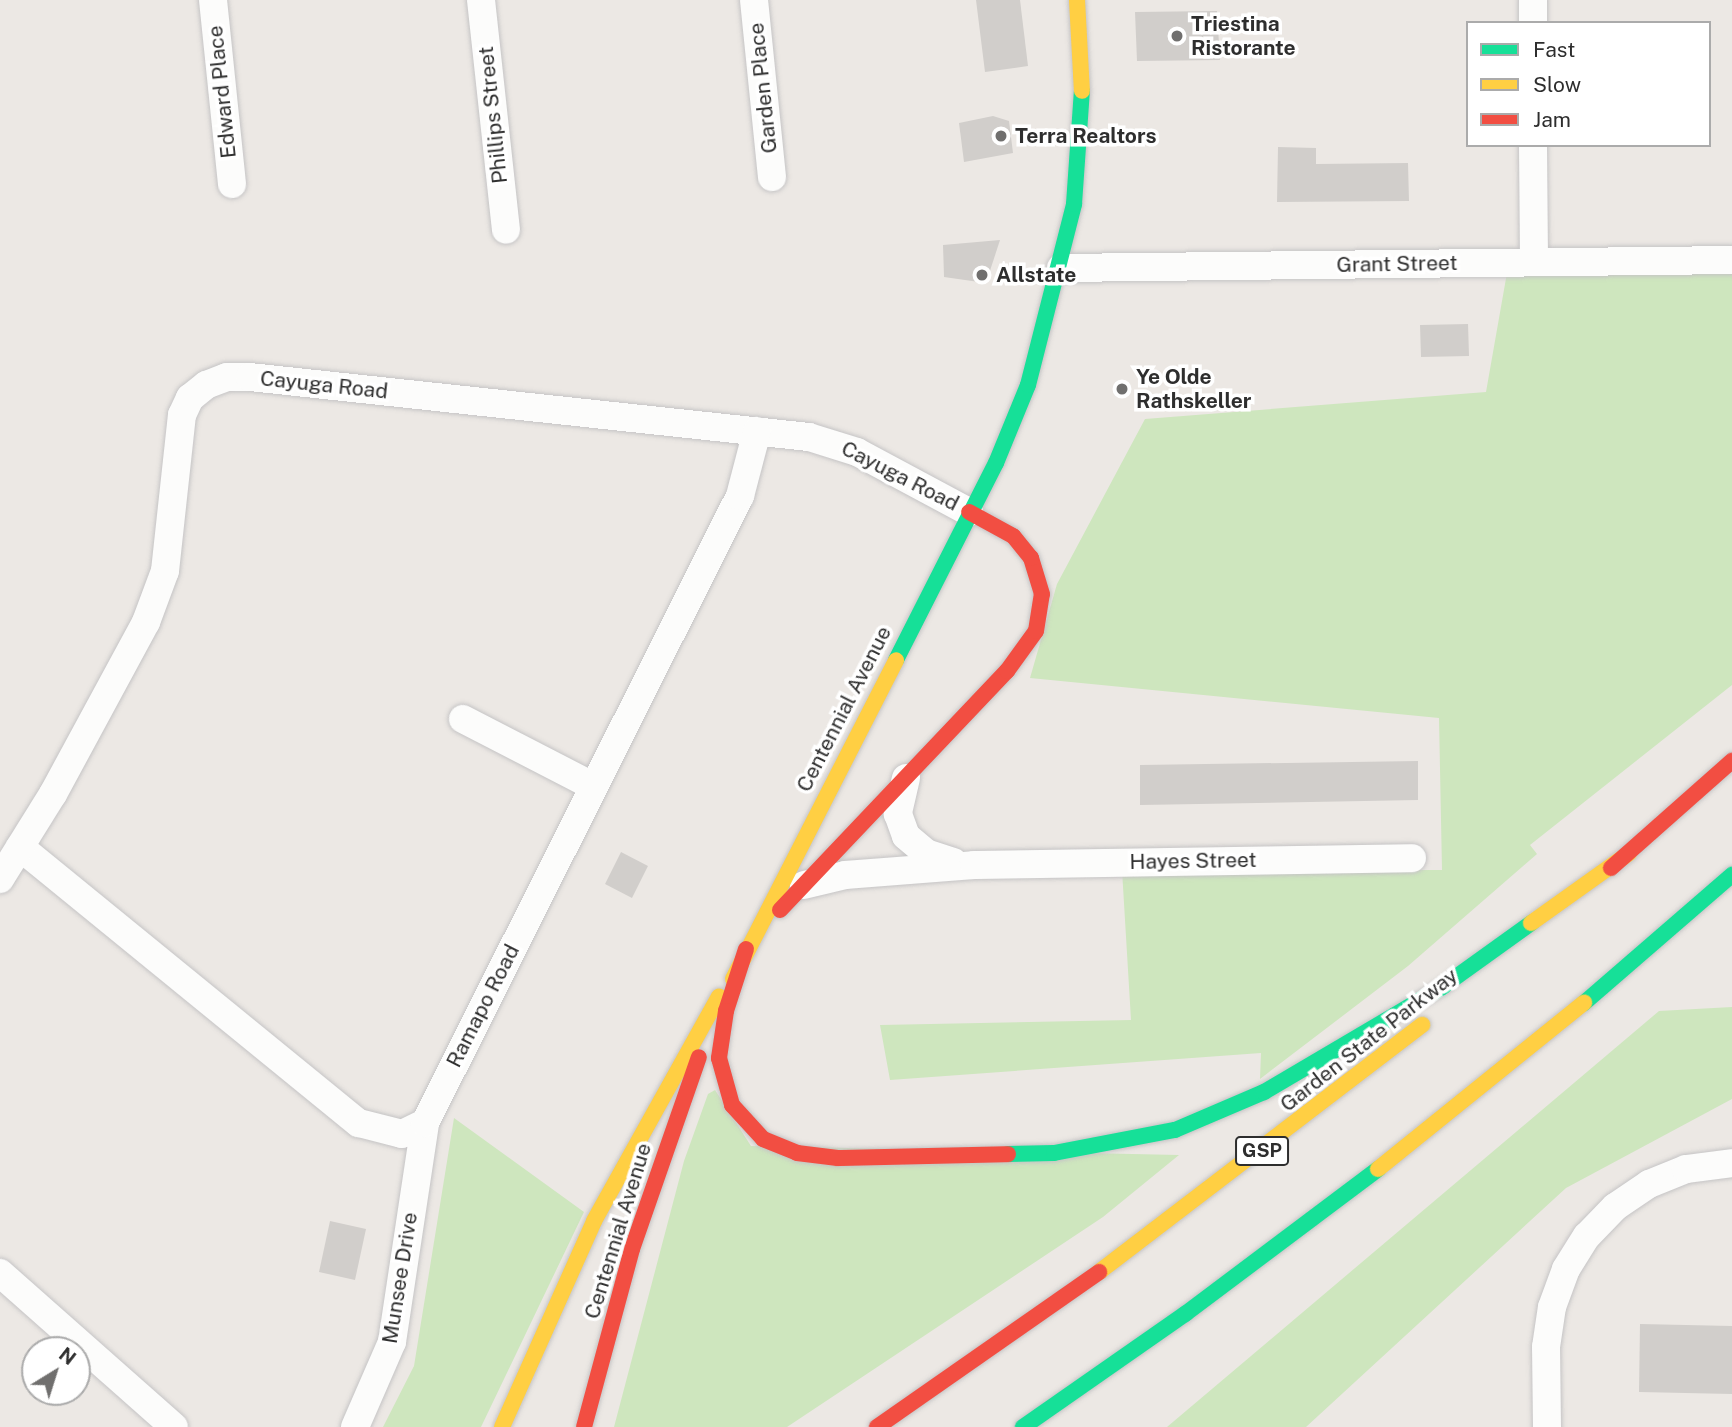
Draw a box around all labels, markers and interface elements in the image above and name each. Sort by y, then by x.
place label: Triestina Ristorante [1191,11,1296,61]
street label: Garden Place [744,21,782,155]
legend [1466,21,1711,147]
street label: Edward Place [203,24,241,160]
marker: Triestina Ristorante [1169,28,1185,44]
text: Fast [1533,37,1575,62]
street label: Phillips Street [473,45,513,185]
text: Slow [1533,72,1581,97]
text: Jam [1533,107,1571,132]
place label: Terra Realtors [1015,123,1157,149]
marker: Terra Realtors [993,128,1009,144]
street label: Grant Street [1336,250,1458,278]
place label: Allstate [996,262,1076,288]
marker: Allstate [974,267,990,283]
place label: Ye Olde Rathskeller [1136,364,1251,414]
street label: Cayuga Road [259,366,389,404]
marker: Ye Olde Rathskeller [1114,381,1130,397]
street label: Cayuga Road [837,436,963,516]
street label: Centennial Avenue [791,622,897,796]
street label: Hayes Street [1129,847,1257,875]
street label: Ramapo Road [441,940,525,1072]
street label: Garden State Parkway [1275,963,1463,1117]
road number: GSP [1234,1135,1290,1166]
street label: Centennial Avenue [579,1140,657,1322]
street label: Munsee Drive [377,1210,423,1346]
north arrow [21,1336,91,1406]
text: N [55,1343,80,1369]

